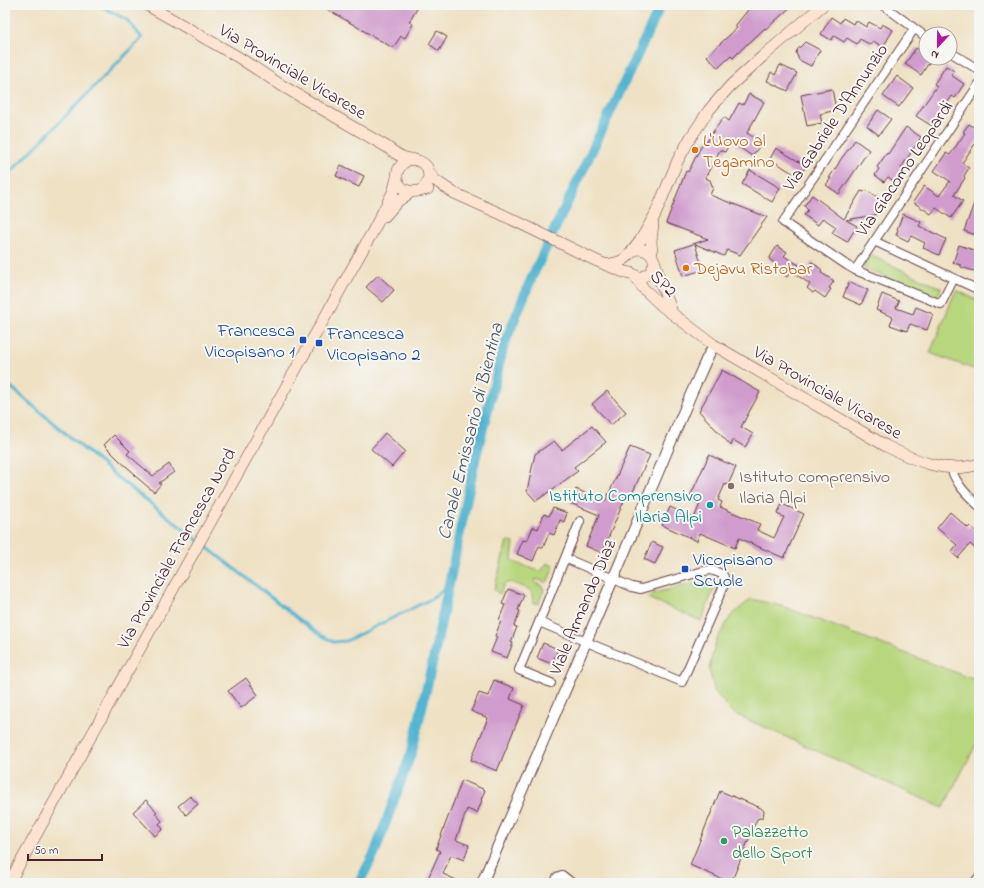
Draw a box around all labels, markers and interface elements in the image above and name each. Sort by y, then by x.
street label: Via Provinciale Vicarese [212,18,371,128]
north arrow [918,26,958,66]
street label: Via Gabriele D'Annunzio [777,39,896,198]
text: N [928,46,941,63]
street label: Via Giacomo Leopardi [850,96,961,243]
place label: L'Uovo al Tegamino [703,129,775,177]
marker: L'Uovo al Tegamino [690,145,700,155]
place label: Dejavu Ristobar [693,257,813,283]
marker: Dejavu Ristobar [681,263,691,273]
street label: SP2 [643,265,682,304]
place label: Francesca Vicopisano 1 [204,319,295,366]
water label: Canale Emissario di Bientina [431,320,512,543]
place label: Francesca Vicopisano 2 [326,322,421,369]
marker: Francesca Vicopisano 1 [298,335,308,345]
marker: Francesca Vicopisano 2 [314,338,324,348]
street label: Via Provinciale Vicarese [747,340,907,447]
street label: Via Provinciale Francesca Nord [111,444,244,655]
place label: Istituto comprensivo Ilaria Alpi [739,465,890,512]
marker: Istituto comprensivo Ilaria Alpi [726,481,736,491]
place label: Istituto Comprensivo Ilaria Alpi [549,484,702,531]
marker: Istituto Comprensivo Ilaria Alpi [705,500,715,510]
street label: Viale Armando Diaz [543,536,624,680]
place label: Vicopisano Scuole [692,548,773,595]
marker: Vicopisano Scuole [680,564,690,574]
place label: Palazzetto dello Sport [732,820,812,867]
scale bar [28,836,102,862]
marker: Palazzetto dello Sport [719,836,729,846]
text: 50 m [34,842,58,860]

